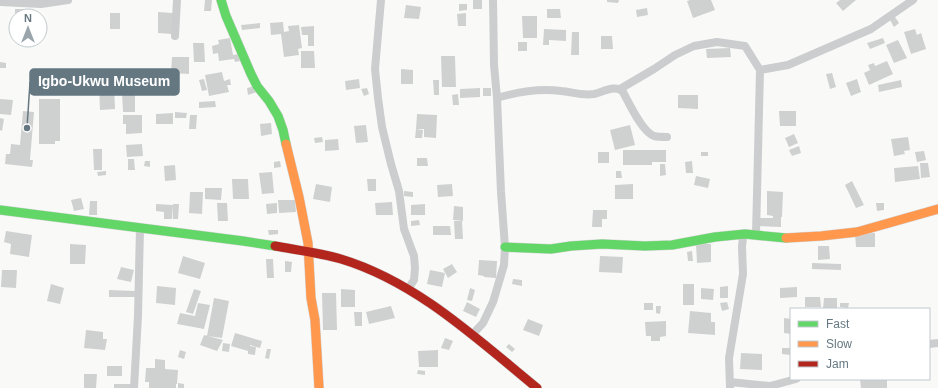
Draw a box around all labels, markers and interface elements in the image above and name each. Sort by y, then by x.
north arrow [8,8,48,48]
text: N [24,12,32,24]
callout: Igbo-Ukwu Museum [30,69,179,95]
text: Igbo-Ukwu Museum [38,73,170,89]
legend [790,308,930,380]
text: Fast [826,317,850,331]
text: Slow [826,337,852,351]
text: Jam [826,357,849,371]

